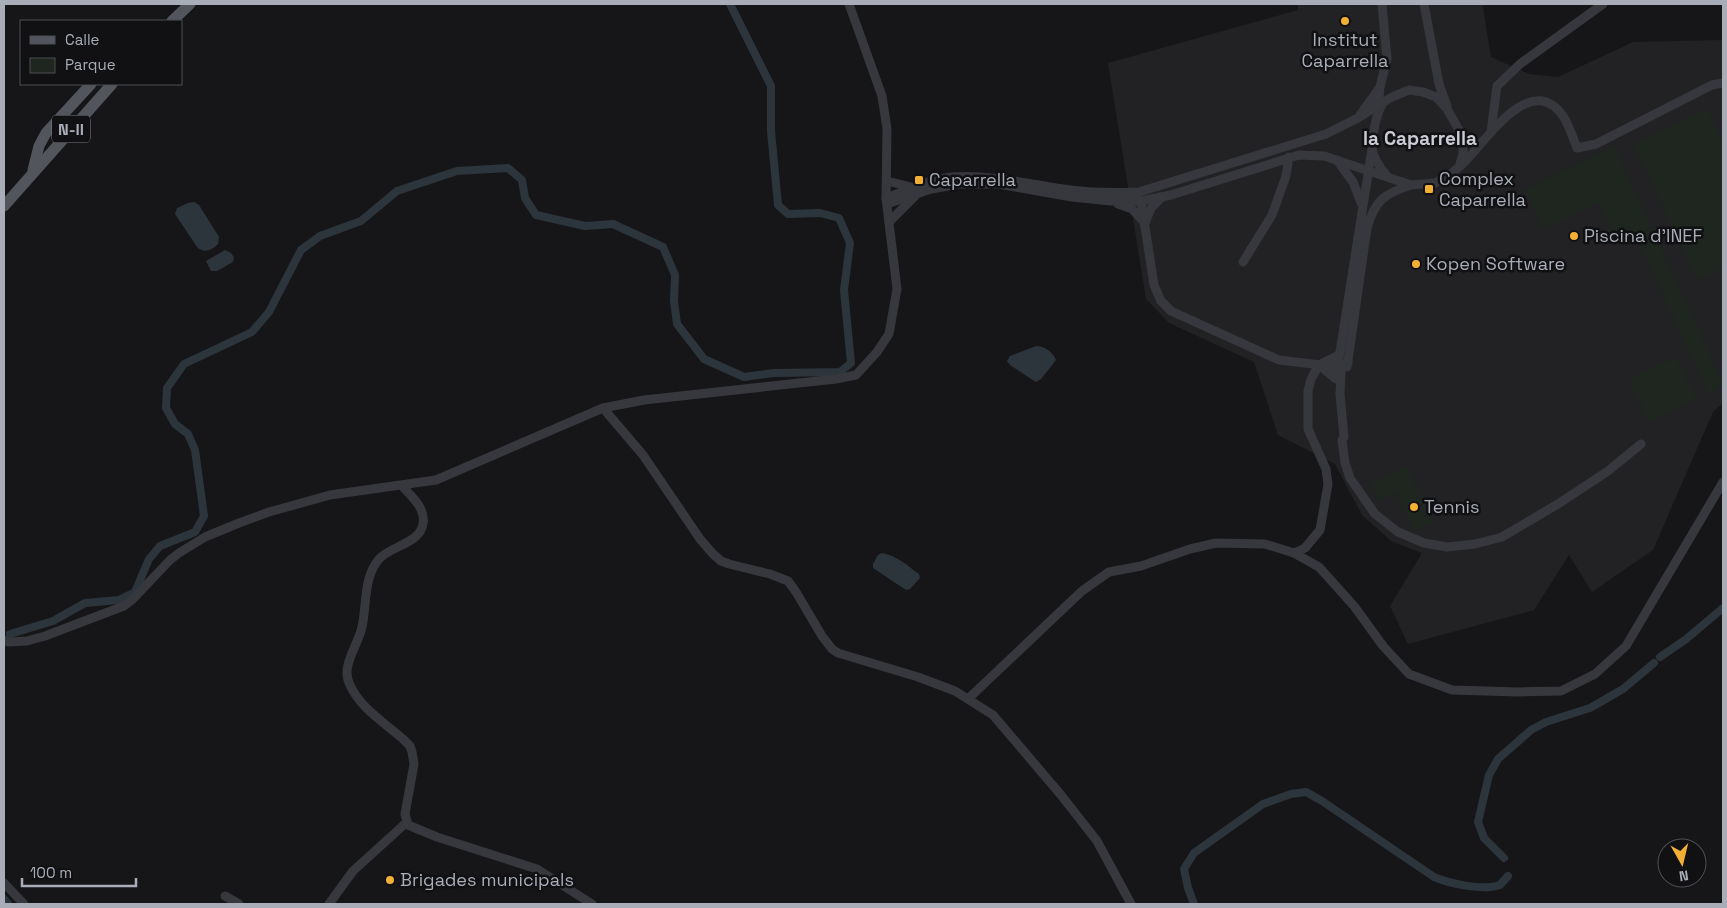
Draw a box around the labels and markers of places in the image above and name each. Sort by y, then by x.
marker: Institut Caparrella [1339,15,1351,27]
place label: Institut Caparrella [1302,28,1388,72]
place label: Complex Caparrella [1439,167,1526,211]
place label: Caparrella [929,168,1016,191]
marker: Caparrella [913,174,925,186]
marker: Complex Caparrella [1423,183,1435,195]
place label: Piscina d'INEF [1584,224,1702,247]
marker: Piscina d'INEF [1568,230,1580,242]
place label: Kopen Software [1426,252,1565,275]
marker: Kopen Software [1410,258,1422,270]
place label: Tennis [1424,495,1479,518]
marker: Tennis [1408,501,1420,513]
place label: Brigades municipals [400,868,574,891]
marker: Brigades municipals [384,874,396,886]

